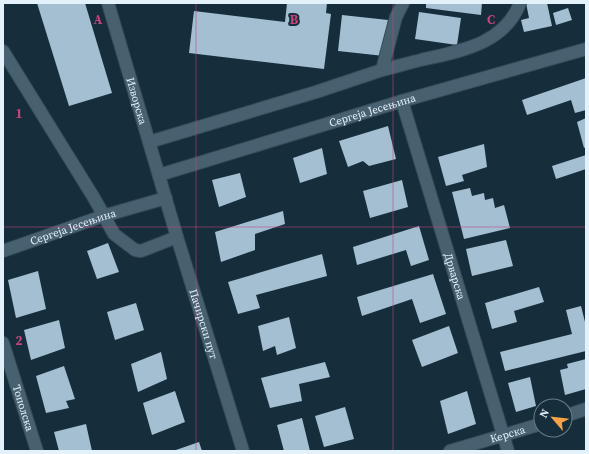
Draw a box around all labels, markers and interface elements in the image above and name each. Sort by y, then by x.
text: A [94,11,103,28]
text: B [290,11,299,28]
text: C [487,11,495,28]
street label: Изворска [123,76,151,127]
street label: Сергеја Јесењина [327,90,418,130]
text: 1 [15,105,23,122]
street label: Сергеја Јесењина [28,205,118,248]
street label: Дрварска [441,251,469,302]
street label: Пачирски пут [186,287,222,361]
text: 2 [15,332,23,349]
street label: Тополска [9,383,38,433]
north arrow [533,398,573,438]
text: N [536,406,553,421]
street label: Керска [488,422,527,446]

